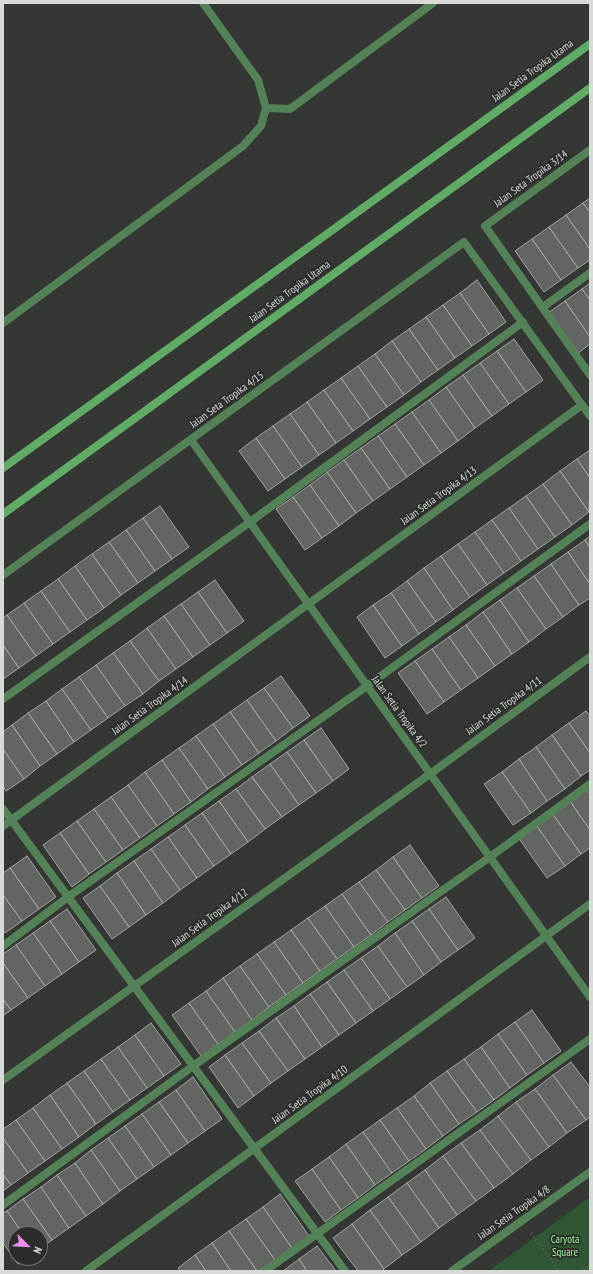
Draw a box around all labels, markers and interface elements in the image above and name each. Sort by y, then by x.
street label: Jalan Setia Tropika Utama [490,37,576,105]
street label: Jalan Seta Tropika 3/14 [491,148,571,210]
street label: Jalan Setia Tropika Utama [247,258,333,326]
street label: Jalan Seta Tropika 4/15 [187,369,267,431]
street label: Jalan Setia Tropika 4/13 [398,464,480,528]
street label: Jalan Setia Tropika 4/2 [368,673,430,751]
street label: Jalan Setia Tropika 4/14 [109,674,191,738]
street label: Jalan Setia Tropika 4/11 [463,674,545,738]
street label: Jalan Setia Tropika 4/12 [169,886,251,950]
street label: Jalan Setia Tropika 4/10 [269,1063,351,1127]
street label: Jalan Setia Tropika 4/8 [475,1183,553,1243]
north arrow [8,1226,48,1266]
park label: Caryota Square [551,1233,579,1259]
text: N [30,1245,46,1256]

